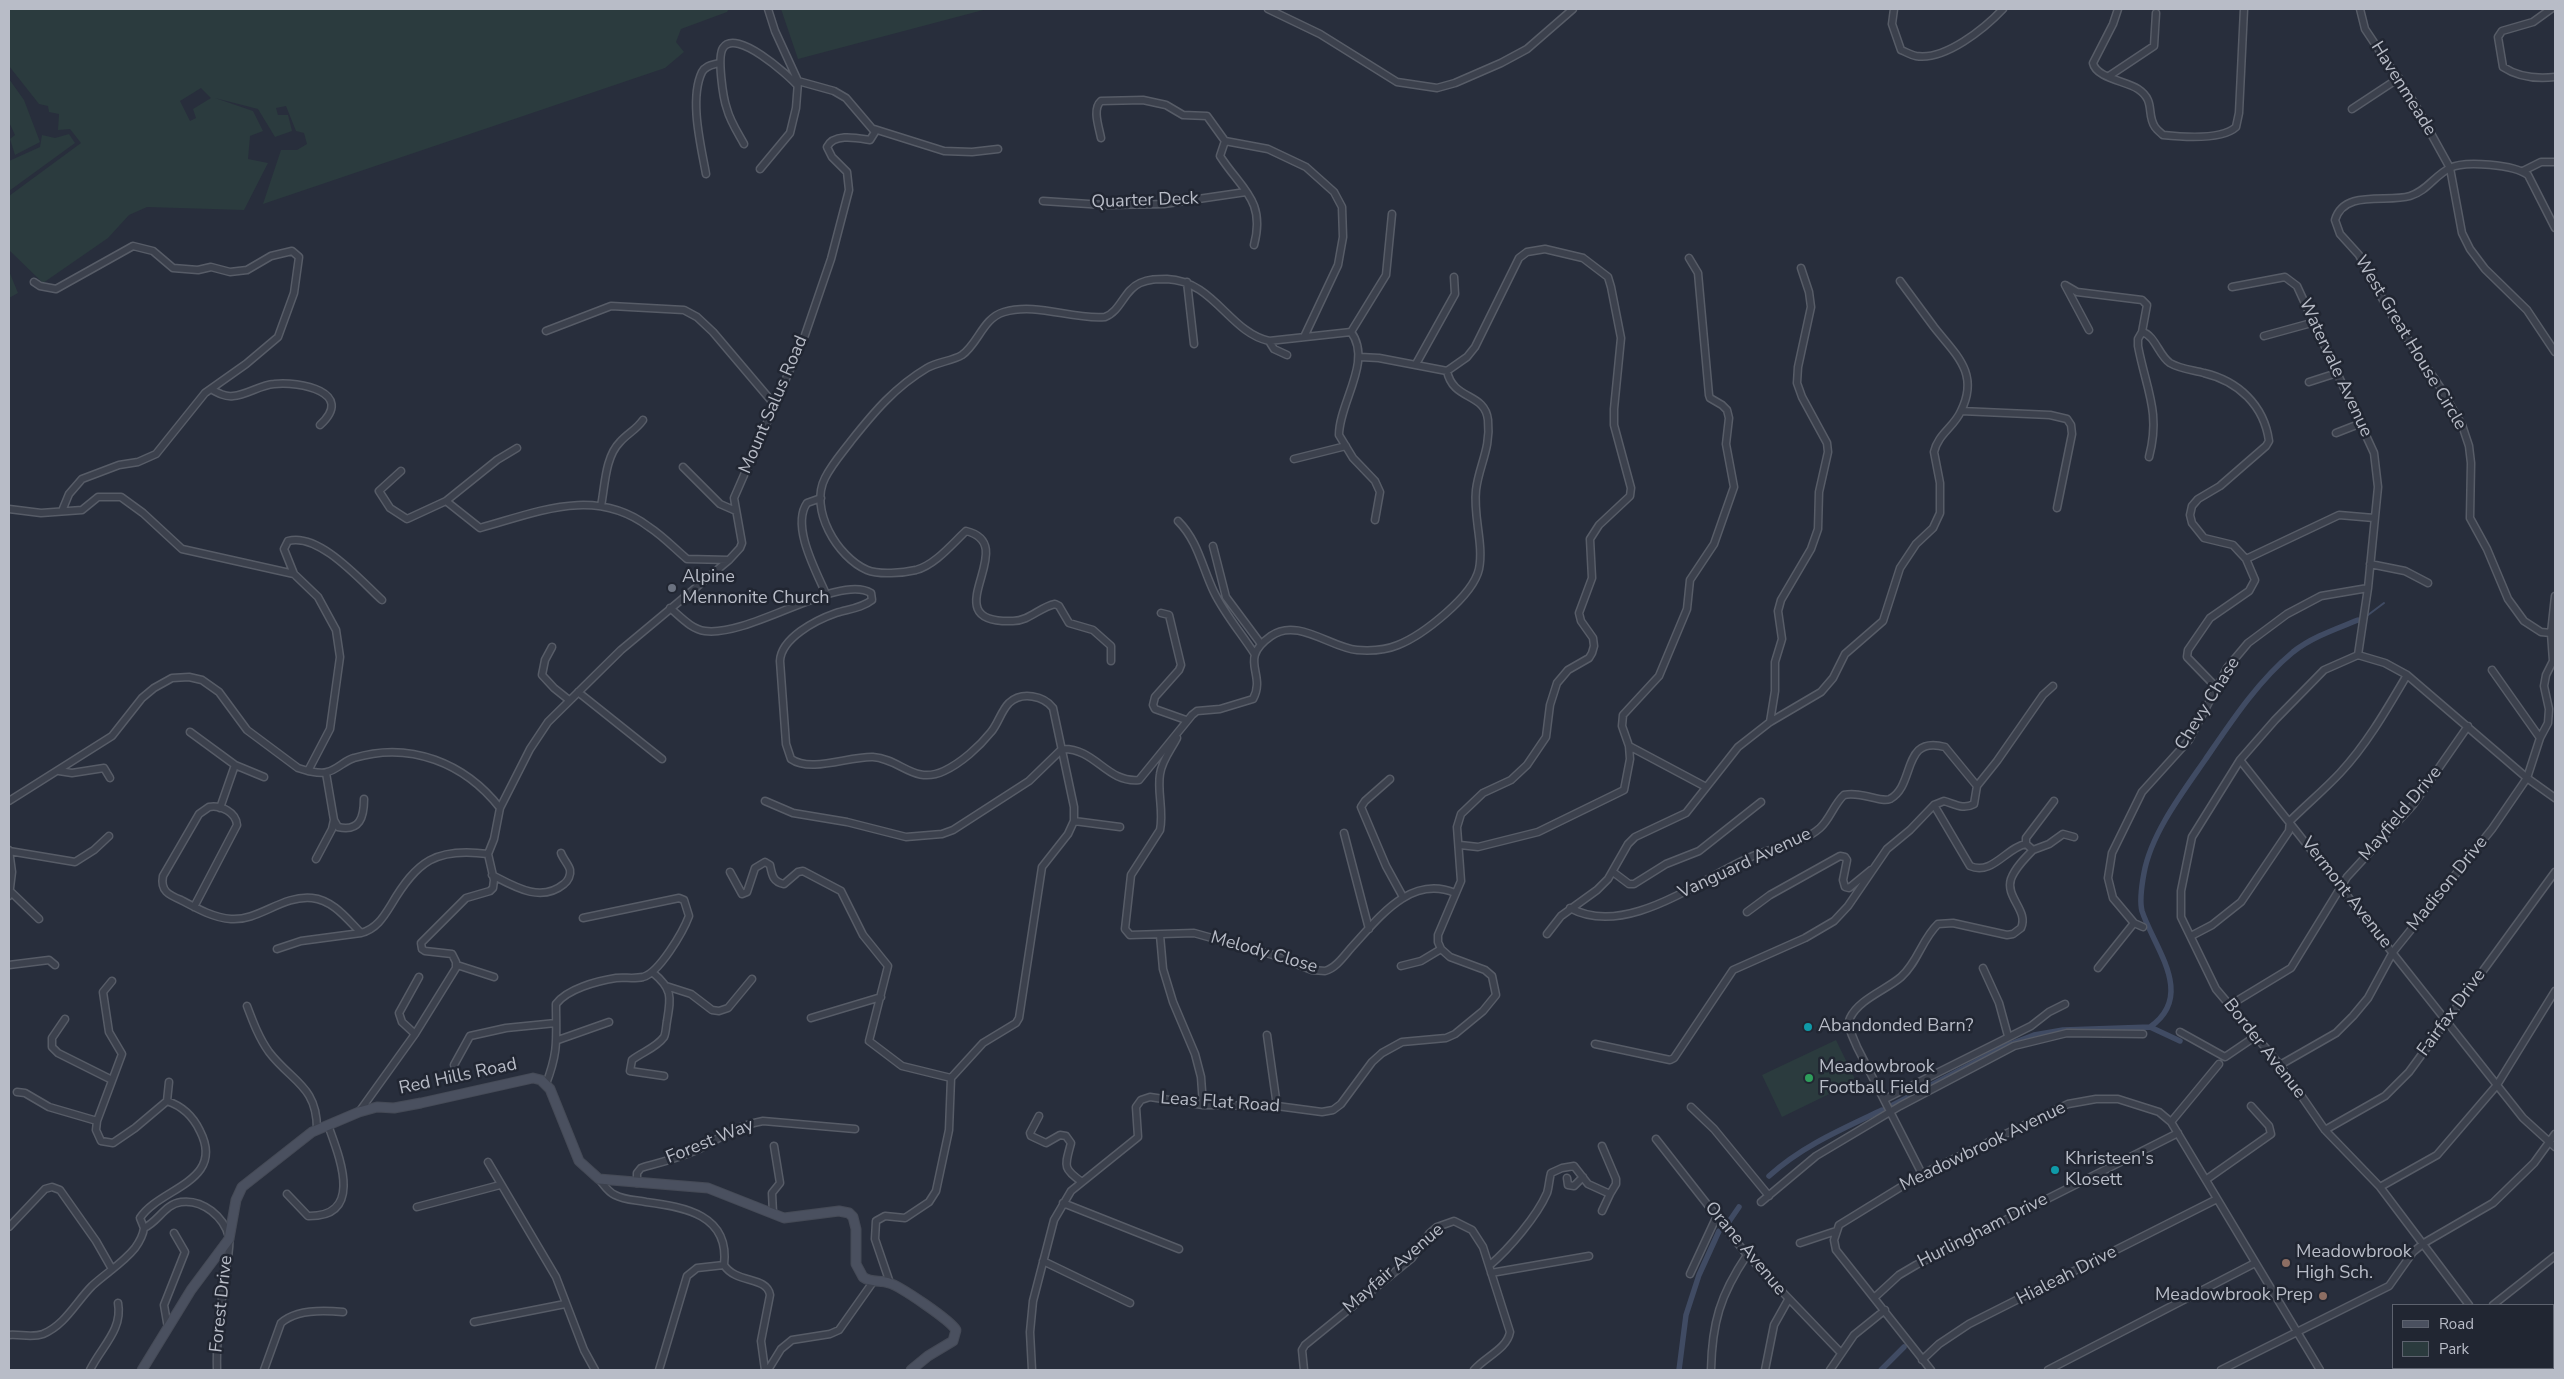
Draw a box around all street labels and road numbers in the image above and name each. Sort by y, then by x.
street label: Havenmeade [2366,38,2440,140]
street label: Quarter Deck [1091,188,1199,214]
street label: West Great House Circle [2349,252,2471,434]
street label: Watervale Avenue [2293,295,2377,441]
street label: Mount Salus Road [735,333,813,477]
street label: Chevy Chase [2171,654,2245,754]
street label: Mayfield Drive [2355,762,2447,866]
street label: Vanguard Avenue [1675,824,1815,904]
street label: Madison Drive [2403,832,2493,936]
street label: Vermont Avenue [2296,833,2396,953]
street label: Melody Close [1208,927,1320,979]
street label: Fairfax Drive [2413,965,2491,1061]
street label: Border Avenue [2218,995,2310,1103]
street label: Red Hills Road [397,1054,519,1100]
street label: Leas Flat Road [1160,1088,1280,1118]
street label: Meadowbrook Avenue [1897,1097,2069,1197]
street label: Forest Way [663,1115,757,1169]
street label: Hurlingham Drive [1914,1189,2052,1273]
street label: Orane Avenue [1700,1198,1790,1300]
street label: Mayfair Avenue [1339,1219,1449,1319]
street label: Hialeah Drive [2013,1242,2121,1310]
street label: Forest Drive [206,1254,238,1354]

